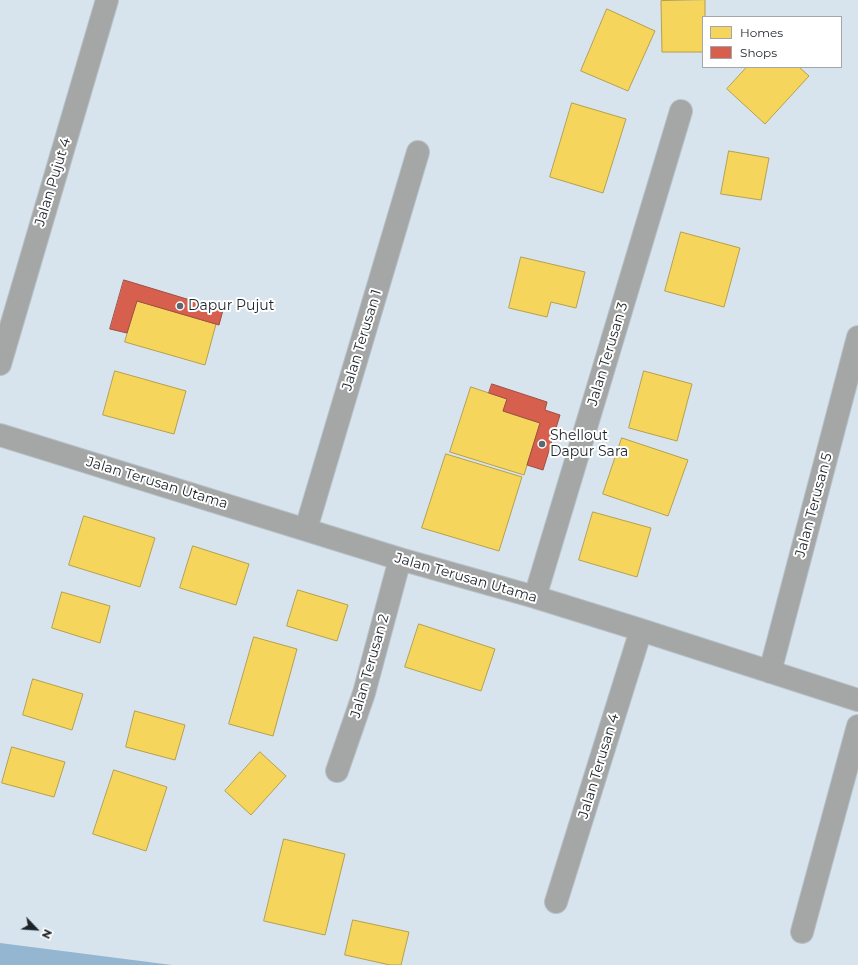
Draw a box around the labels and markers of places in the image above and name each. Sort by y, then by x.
place label: Dapur Pujut [188,298,274,314]
marker: Dapur Pujut [175,301,185,311]
place label: Shellout Dapur Sara [550,428,628,460]
marker: Shellout Dapur Sara [537,439,547,449]

